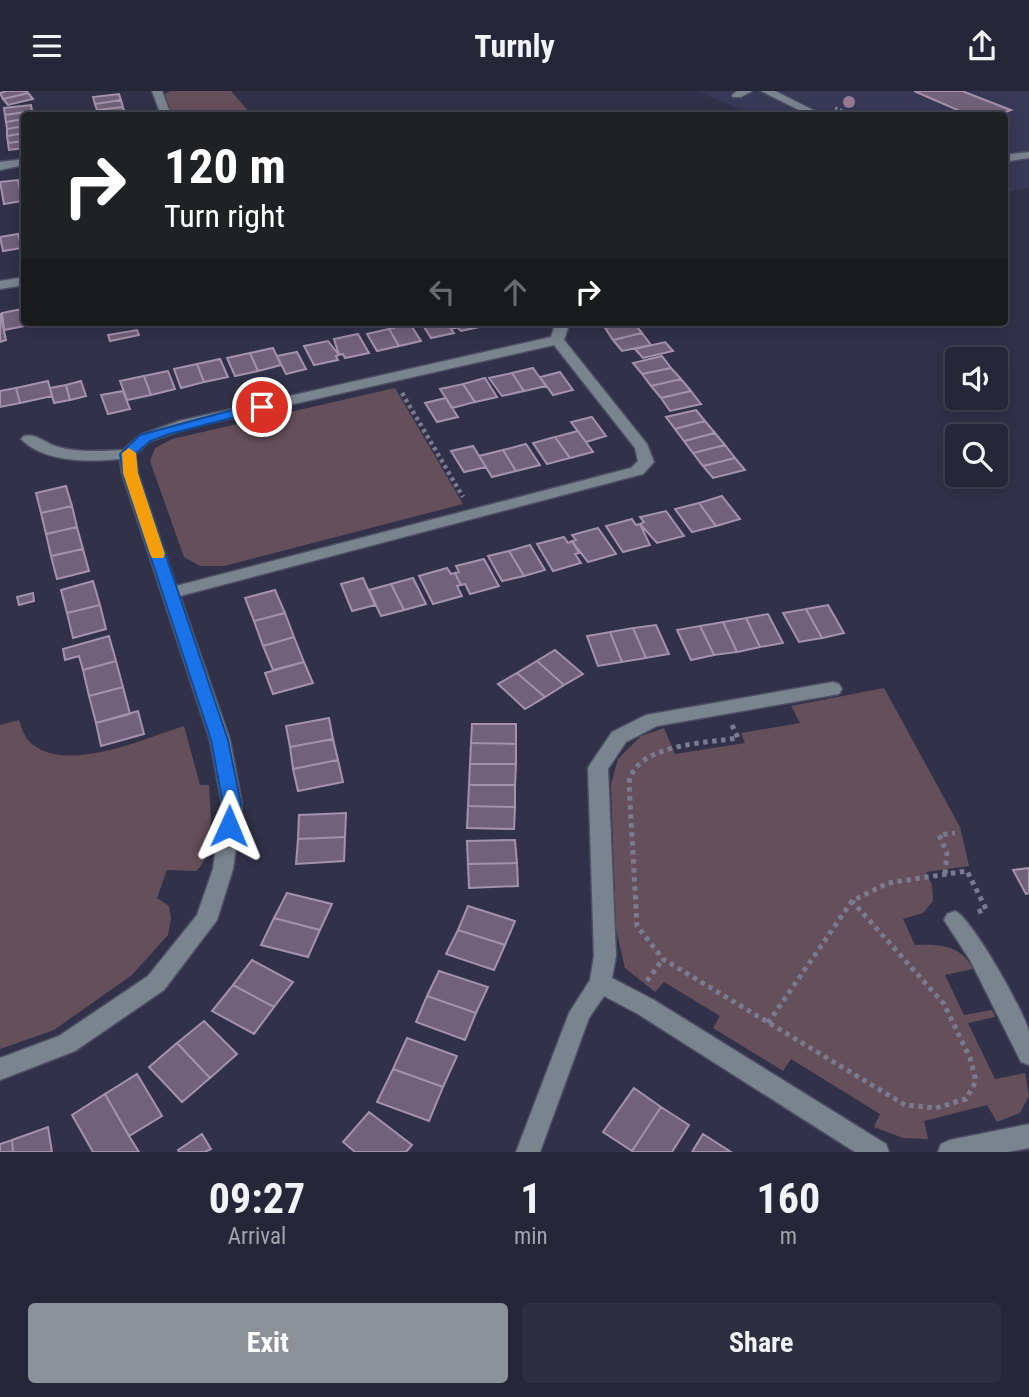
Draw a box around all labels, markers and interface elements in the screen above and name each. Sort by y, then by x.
icon: menu [28,27,66,65]
text: Turnly [474,27,555,65]
icon: share [963,27,1001,65]
text: 120 m [164,138,286,195]
icon: right [49,140,140,231]
text: Turn right [164,197,285,235]
icon: left [423,273,461,311]
icon: ahead [496,273,534,311]
icon: right [569,273,607,311]
map controls [945,347,1008,487]
button: sound [945,347,1008,410]
pin [232,377,292,437]
icon: arrive [243,388,281,426]
button: search [945,424,1008,487]
position arrow [192,789,266,863]
text: 09:27 [209,1174,305,1223]
text: 1 [520,1174,541,1223]
text: 160 [756,1174,820,1223]
text: Arrival [228,1223,286,1250]
text: min [514,1223,548,1250]
text: m [780,1223,797,1250]
button: Exit [28,1303,508,1383]
button: Share [522,1303,1001,1383]

